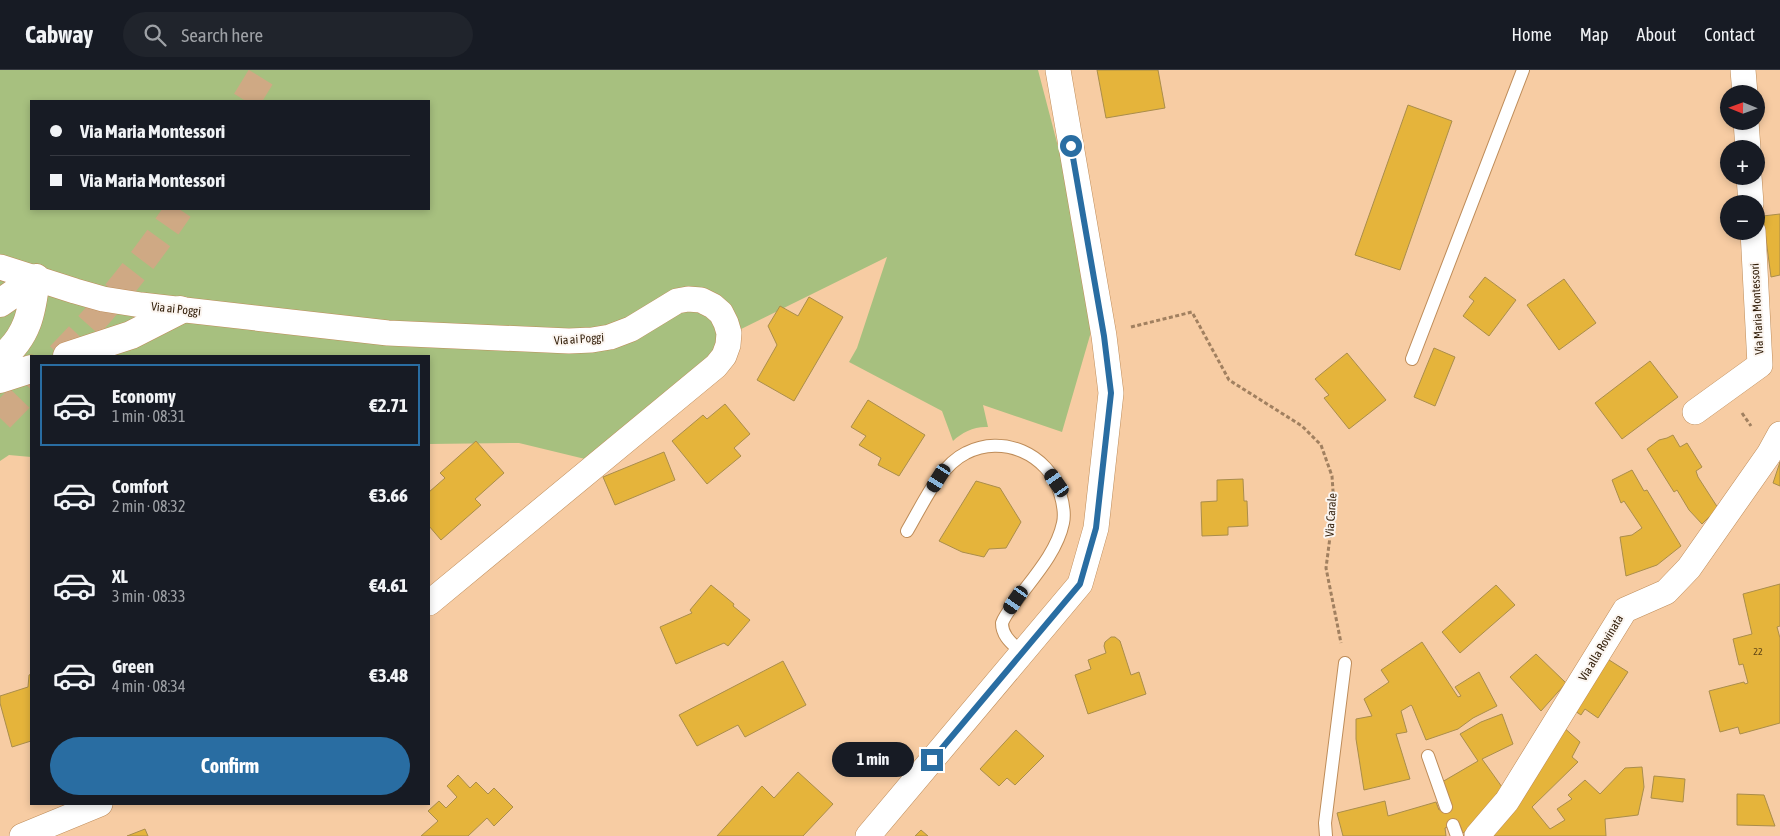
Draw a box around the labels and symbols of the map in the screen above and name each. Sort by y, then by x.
north arrow [1720,85,1765,130]
route start [1060,135,1082,157]
street label: Via Maria Montessori [1748,263,1766,355]
street label: Via ai Poggi [150,299,202,319]
street label: Via ai Poggi [554,330,604,348]
car [924,461,953,495]
car [1042,466,1071,500]
street label: Via Carale [1322,492,1340,538]
car [1001,583,1030,617]
street label: Via alla Rovinata [1576,612,1626,684]
house number: 22 [1753,646,1763,657]
callout: 1 min [832,742,914,778]
route end [921,749,943,771]

